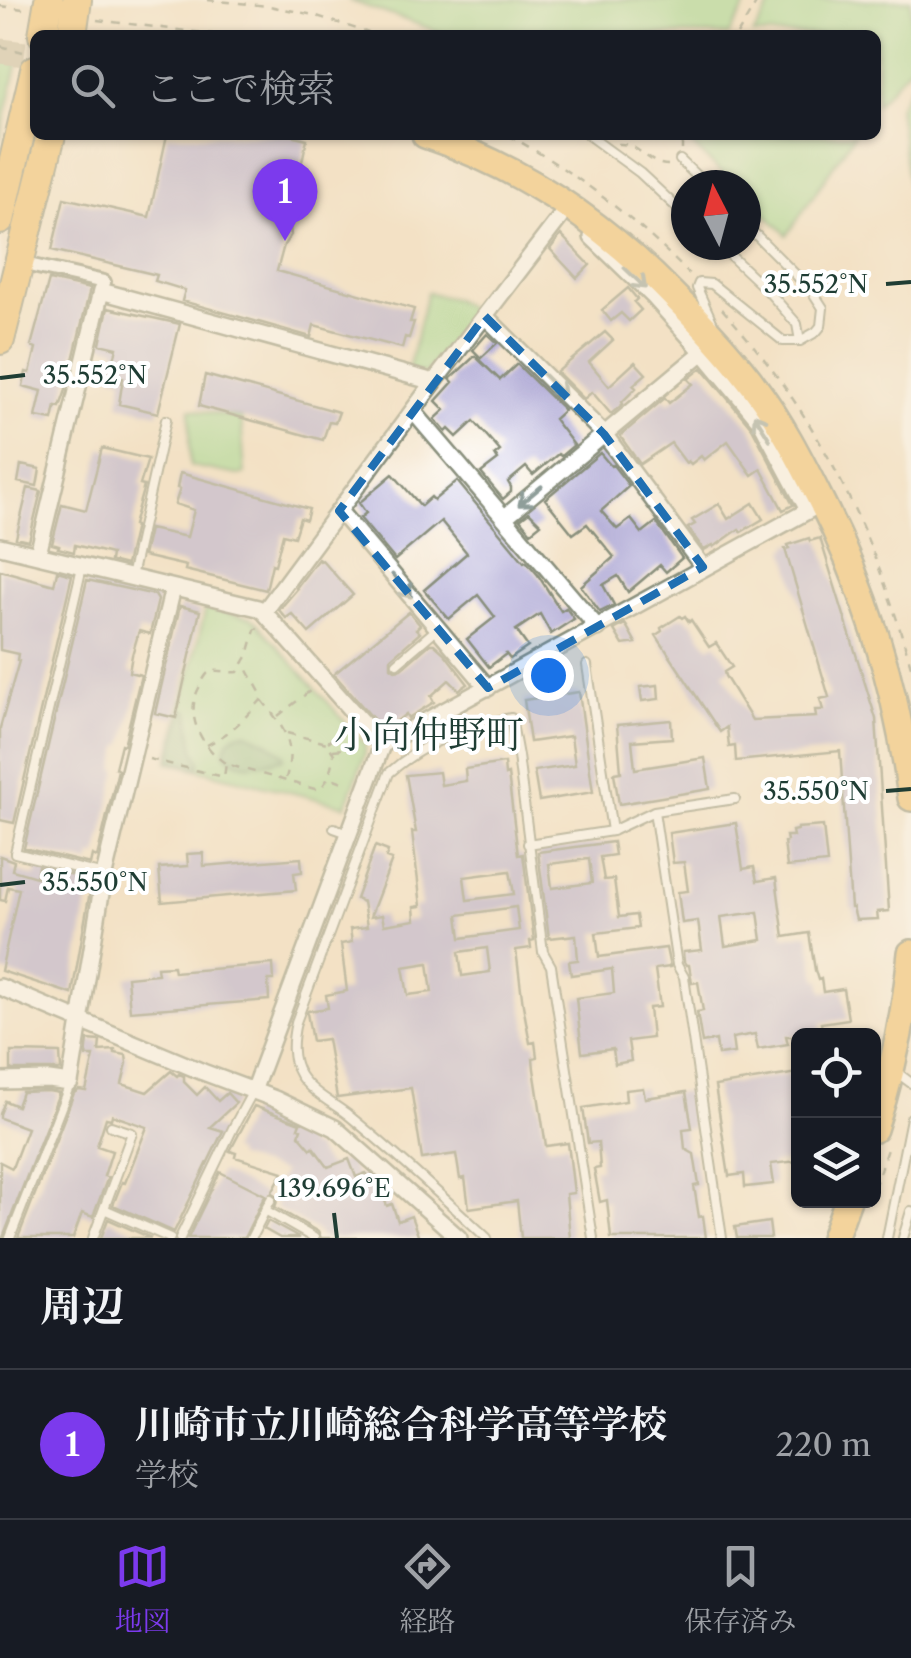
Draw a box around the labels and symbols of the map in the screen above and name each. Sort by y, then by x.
pin: 1 [252,158,318,241]
north arrow [671,170,761,260]
one-way arrow [622,266,646,290]
text: 35.552°N [764,269,868,300]
text: 35.552°N [43,360,147,391]
one-way arrow [541,372,565,396]
one-way arrow [752,413,772,442]
one-way arrow [518,484,543,507]
one-way arrow [391,572,413,598]
your location [523,650,574,701]
district label: 小向仲野町 [334,711,524,758]
text: 35.550°N [763,776,869,807]
text: 35.550°N [42,867,148,898]
text: 139.696°E [277,1173,391,1204]

